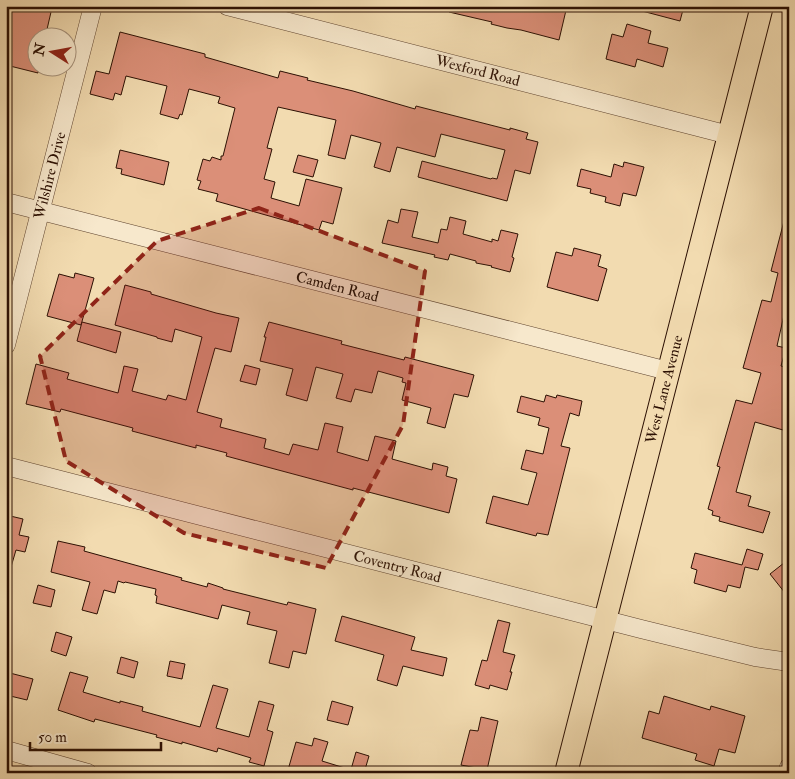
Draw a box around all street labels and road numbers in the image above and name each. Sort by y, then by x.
street label: Wexford Road [433,51,522,91]
street label: Wilshire Drive [29,130,70,222]
street label: Camden Road [294,267,381,307]
street label: West Lane Avenue [641,333,687,447]
street label: Coventry Road [351,547,444,587]

